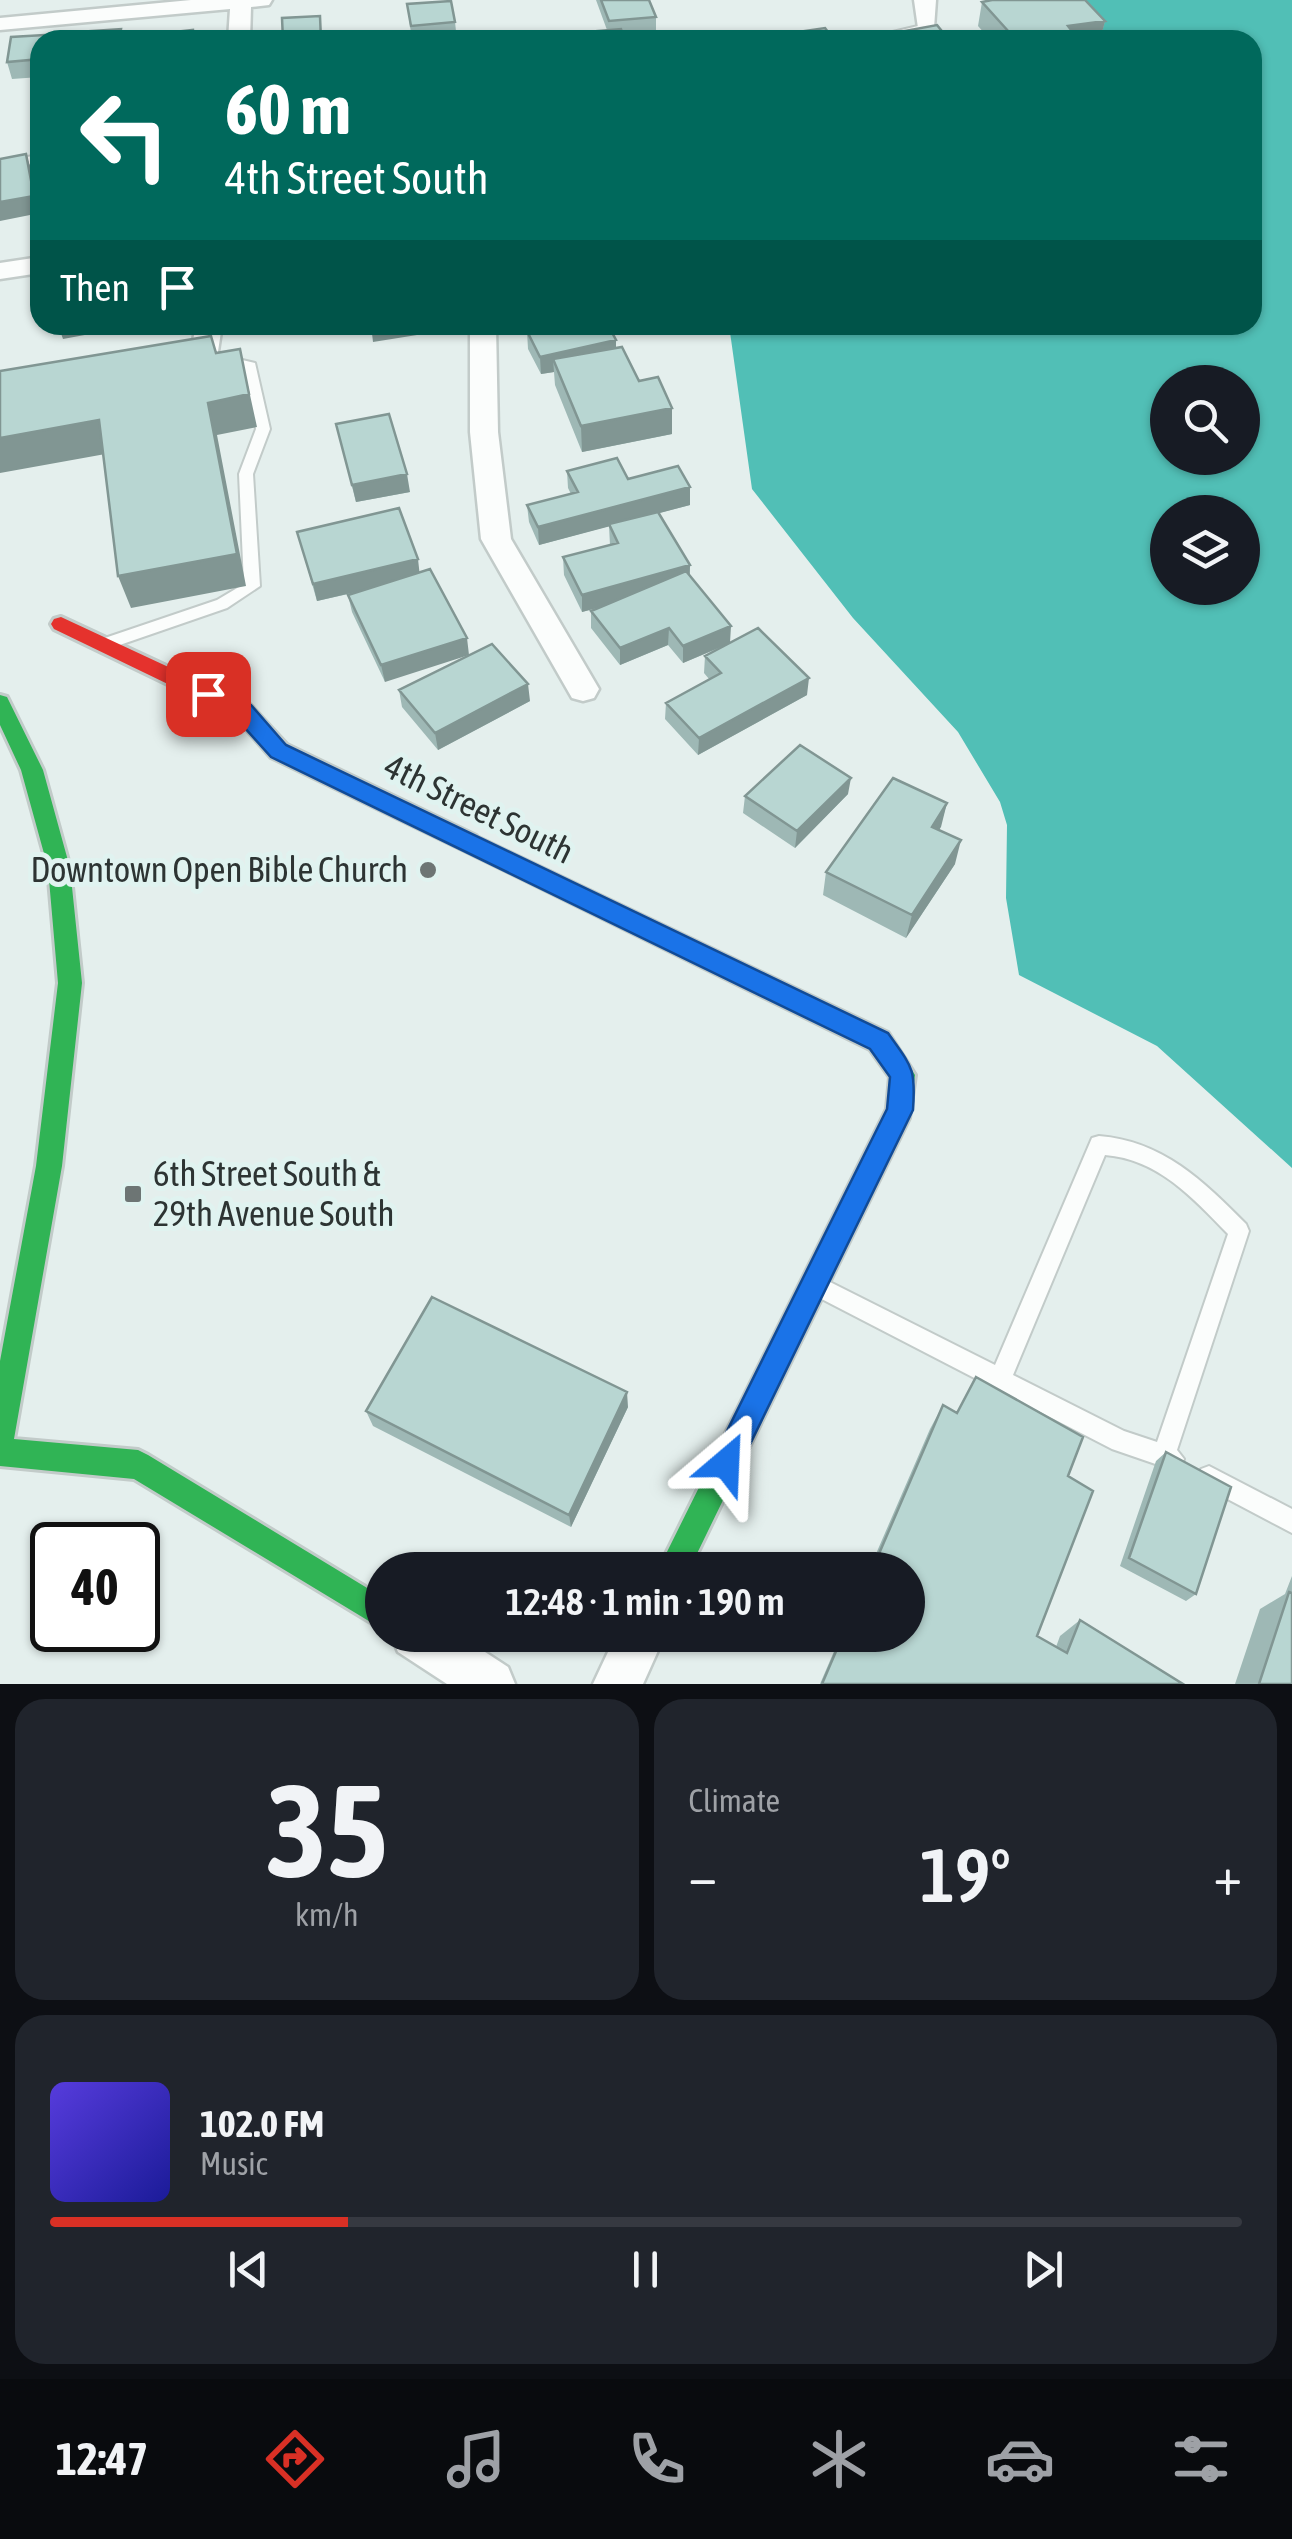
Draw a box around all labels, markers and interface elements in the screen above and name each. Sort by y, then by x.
text: 60 m [225,69,351,149]
icon: left [60,70,190,200]
text: 4th Street South [225,152,489,204]
icon: arrive [150,260,205,315]
text: Then [60,266,130,309]
map controls [1150,365,1260,605]
button: search [1150,365,1260,475]
button: layers [1150,495,1260,605]
pin [166,652,251,737]
icon: arrive [181,667,236,722]
street label: 4th Street South [379,745,580,871]
place label: Downtown Open Bible Church [31,849,408,889]
marker: Downtown Open Bible Church [417,859,439,881]
place label: 6th Street South & 29th Avenue South [153,1153,395,1233]
marker: 6th Street South & 29th Avenue South [122,1183,144,1205]
position arrow [674,1411,778,1515]
speed limit sign: 40 [30,1522,160,1652]
text: 12:48 · 1 min · 190 m [505,1580,785,1623]
text: 35 [266,1756,388,1905]
text: Climate [689,1782,780,1819]
text: 19° [920,1832,1011,1918]
text: − [689,1844,717,1907]
text: + [1213,1844,1242,1907]
text: km/h [295,1896,358,1933]
text: 102.0 FM [200,2102,324,2145]
text: Music [200,2145,267,2182]
icon: previous [221,2242,276,2297]
icon: pause [618,2242,673,2297]
icon: next [1016,2242,1071,2297]
icon: directions [260,2424,330,2494]
icon: music [441,2424,511,2494]
icon: phone [622,2424,692,2494]
icon: climate [804,2424,874,2494]
icon: car [985,2424,1055,2494]
icon: filters [1166,2424,1236,2494]
text: 12:47 [56,2433,148,2485]

